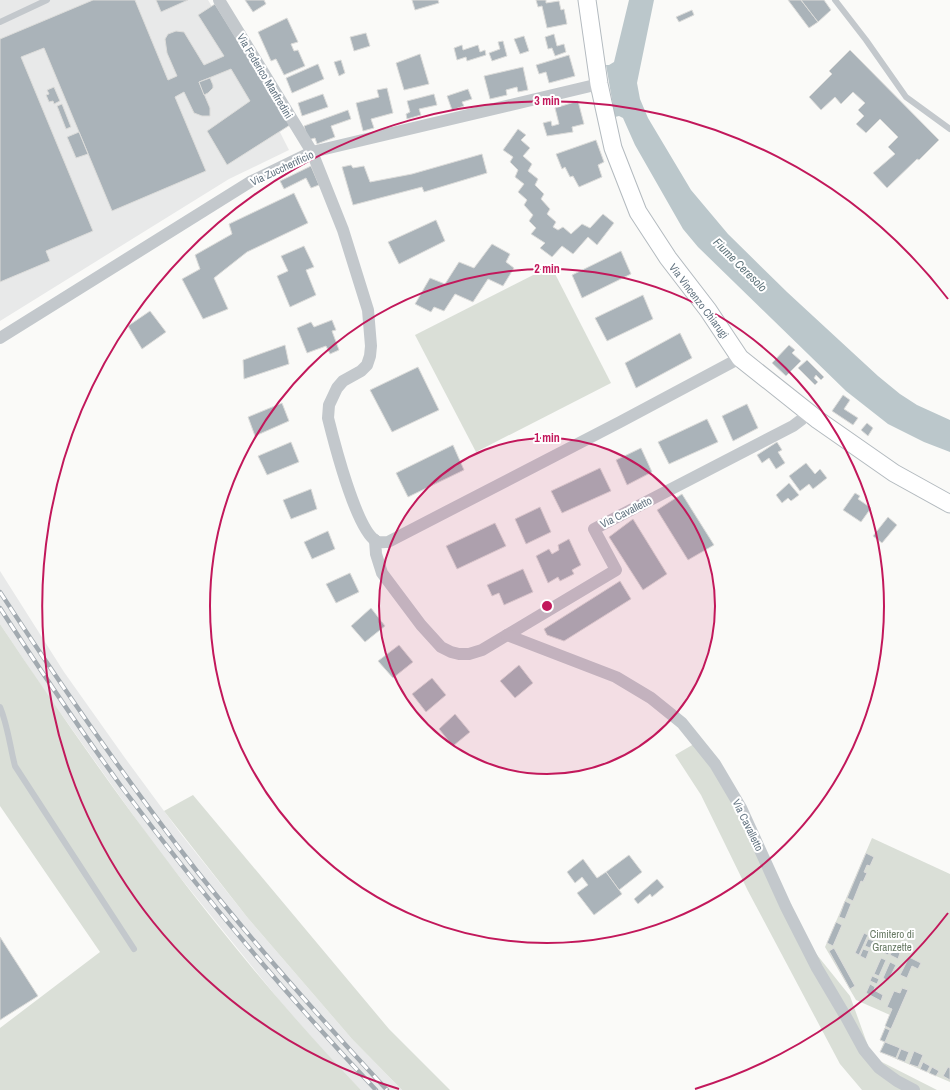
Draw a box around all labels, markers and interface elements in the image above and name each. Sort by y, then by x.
street label: Via Federico Manfredini [234,31,296,121]
text: 3 min [534,93,560,109]
street label: Via Zuccherificio [248,147,316,189]
water label: Fiume Ceresolo [710,235,771,296]
text: 2 min [534,261,560,277]
street label: Via Vincenzo Chiarugi [666,261,732,341]
text: 1 min [534,430,560,446]
street label: Via Cavalletto [598,493,654,531]
centre of rings [540,599,554,613]
street label: Via Cavalletto [729,797,767,853]
park label: Cimitero di Granzette [870,927,914,954]

